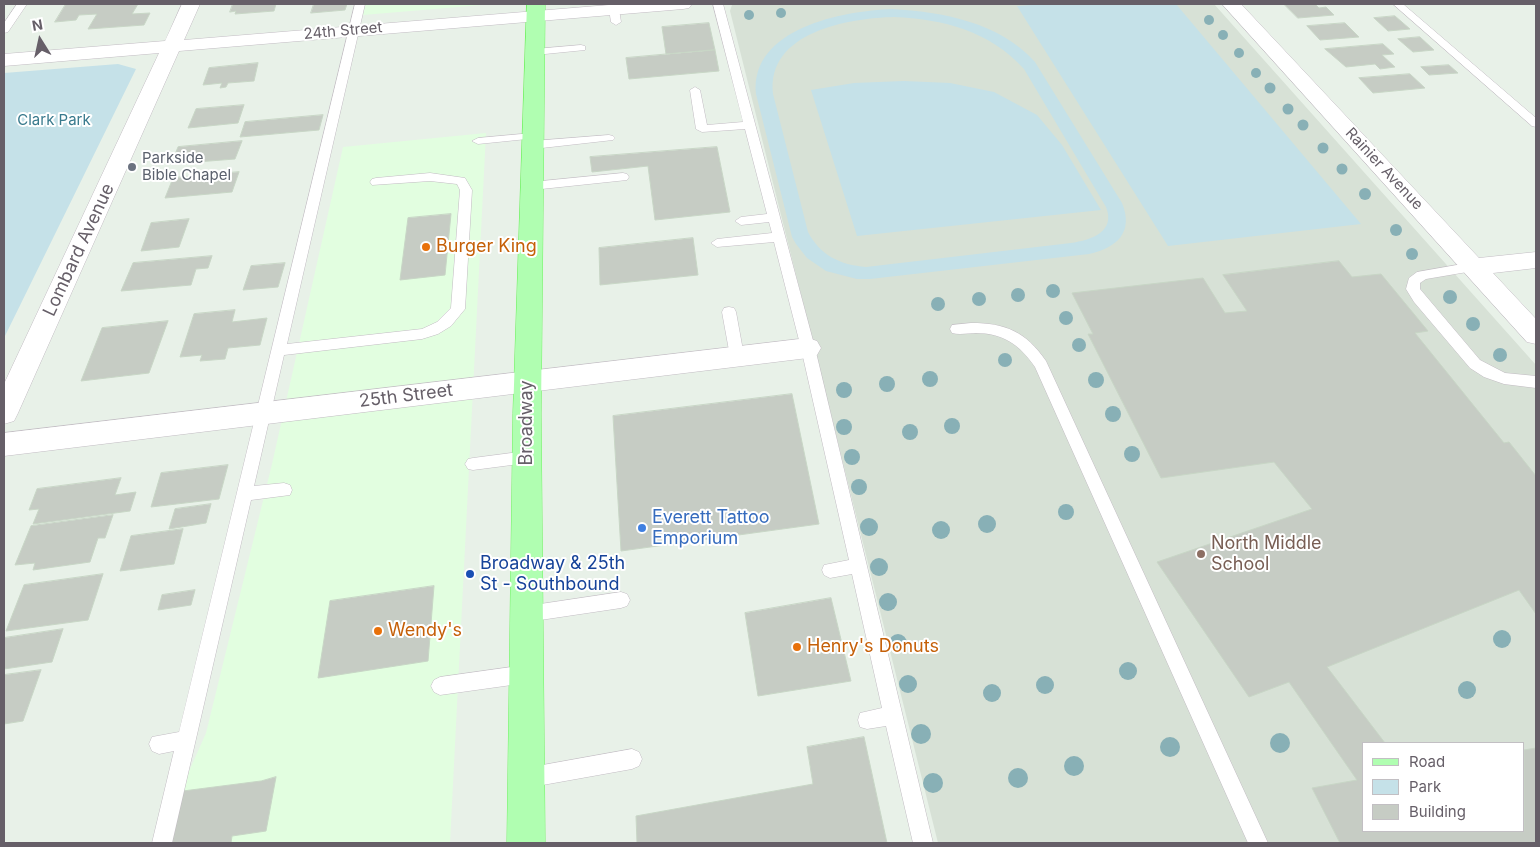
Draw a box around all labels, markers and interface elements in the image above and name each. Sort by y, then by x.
north arrow [15,15,65,65]
text: N [31,15,44,34]
street label: 24th Street [303,19,383,43]
park label: Clark Park [17,111,91,129]
street label: Rainier Avenue [1341,124,1427,214]
place label: Parkside Bible Chapel [142,149,231,184]
marker: Parkside Bible Chapel [126,161,138,173]
street label: Lombard Avenue [39,180,119,320]
place label: Burger King [436,236,537,258]
marker: Burger King [420,241,432,253]
street label: 25th Street [358,380,454,412]
street label: Broadway [516,380,538,466]
place label: Everett Tattoo Emporium [652,507,770,550]
marker: Everett Tattoo Emporium [636,522,648,534]
place label: North Middle School [1211,533,1322,576]
marker: North Middle School [1195,548,1207,560]
place label: Broadway & 25th St - Southbound [480,553,625,596]
marker: Broadway & 25th St - Southbound [464,568,476,580]
place label: Wendy's [388,620,462,642]
marker: Wendy's [372,625,384,637]
place label: Henry's Donuts [807,636,939,658]
marker: Henry's Donuts [791,641,803,653]
legend [1362,742,1525,832]
text: Road [1409,752,1445,771]
text: Park [1409,777,1441,796]
text: Building [1409,802,1466,821]

